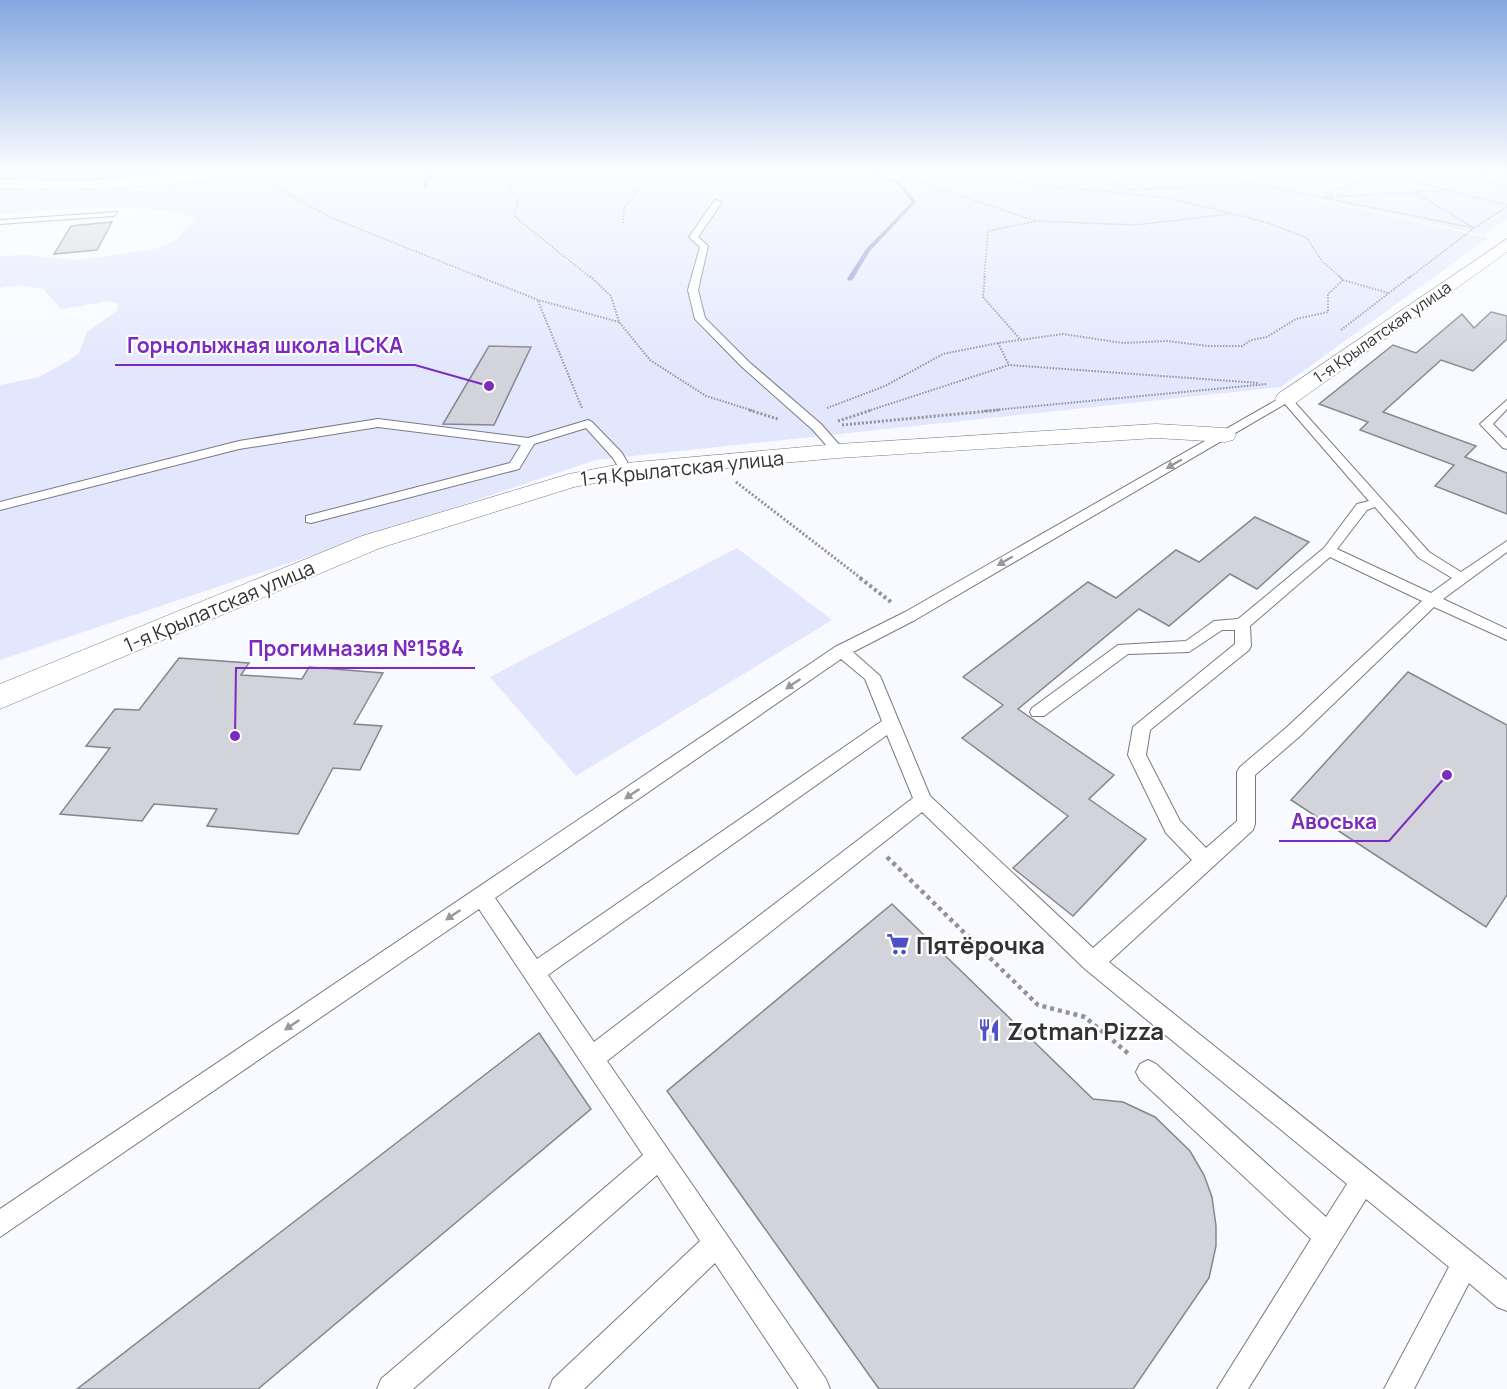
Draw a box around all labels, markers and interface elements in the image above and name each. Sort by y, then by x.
street label: 1-я Крылатская улица [1309,276,1455,388]
callout: Горнолыжная школа ЦСКА [115,326,415,365]
text: Горнолыжная школа ЦСКА [127,331,403,359]
street label: 1-я Крылатская улица [579,444,785,492]
one-way arrow [1165,459,1182,469]
street label: 1-я Крылатская улица [120,554,318,658]
one-way arrow [997,556,1013,567]
callout: Прогимназия №1584 [236,629,475,668]
text: Прогимназия №1584 [248,634,464,662]
one-way arrow [785,678,801,690]
one-way arrow [624,788,640,800]
callout: Авоська [1279,802,1389,841]
text: Авоська [1291,807,1377,835]
one-way arrow [445,909,461,920]
place label: Пятёрочка [916,928,1045,961]
supermarket icon: Пятёрочка [885,931,911,957]
place label: Zotman Pizza [1007,1014,1164,1047]
restaurant icon: Zotman Pizza [976,1017,1002,1043]
one-way arrow [284,1019,300,1030]

